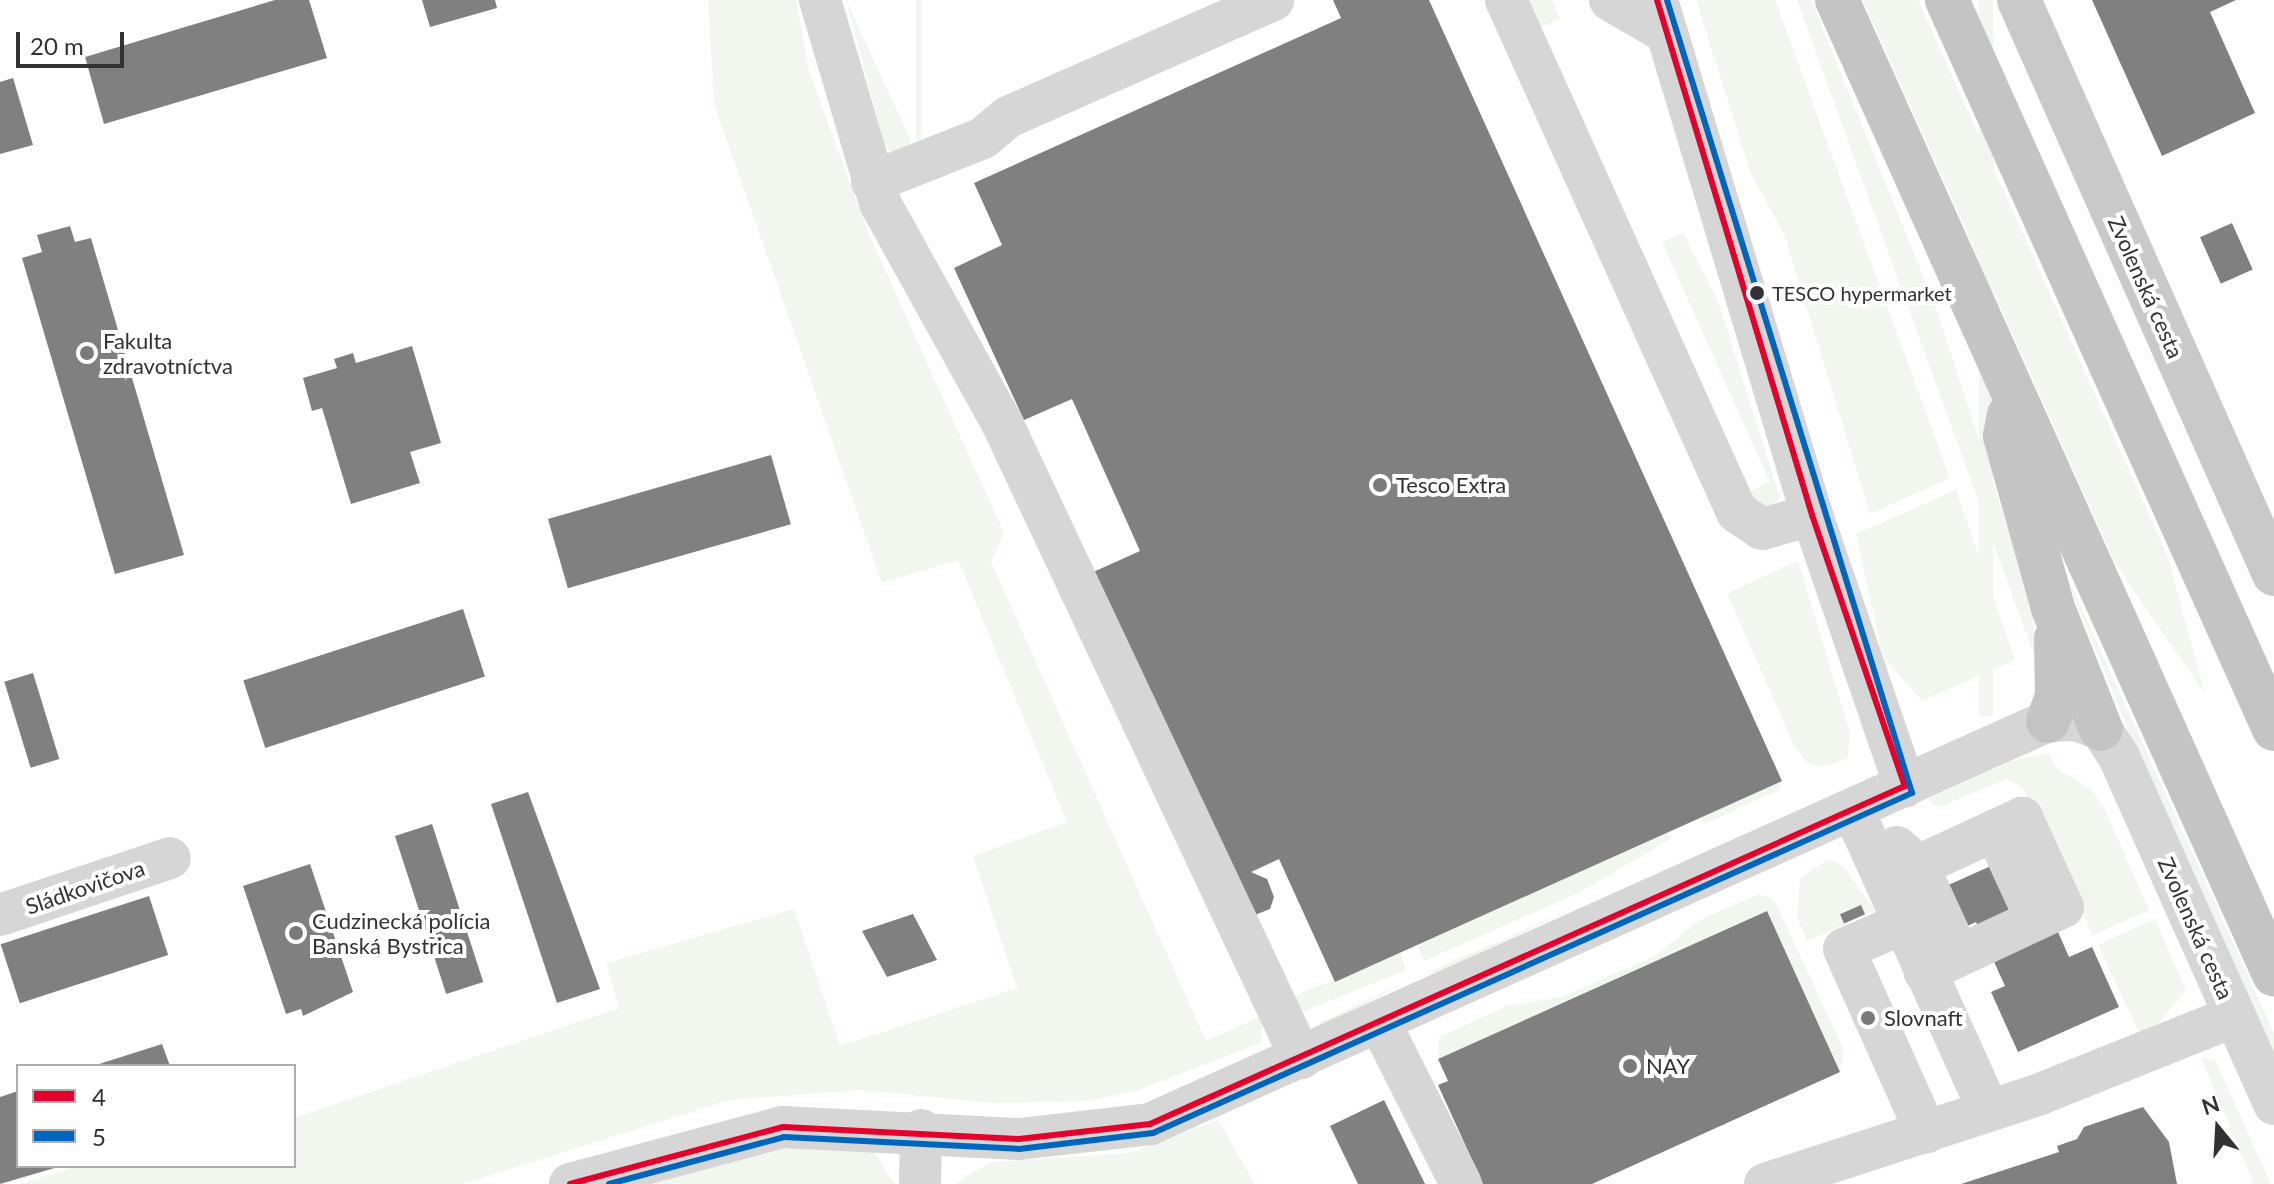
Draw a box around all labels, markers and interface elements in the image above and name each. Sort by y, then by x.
scale bar [20,16,128,66]
text: 20 m [30,31,84,60]
street label: Zvolenská cesta [2103,212,2189,362]
place label: TESCO hypermarket [1772,281,1952,305]
marker: TESCO hypermarket [1749,285,1765,301]
place label: Fakulta zdravotníctva [103,327,233,378]
marker: Fakulta zdravotníctva [78,344,96,362]
place label: Tesco Extra [1396,472,1506,498]
marker: Tesco Extra [1371,476,1389,494]
street label: Zvolenská cesta [2153,853,2239,1003]
street label: Sládkovičova [22,854,148,920]
place label: Cudzinecká polícia Banská Bystrica [312,907,490,958]
marker: Cudzinecká polícia Banská Bystrica [287,924,305,942]
place label: Slovnaft [1884,1005,1963,1031]
marker: Slovnaft [1859,1009,1877,1027]
place label: NAY [1646,1053,1690,1079]
marker: NAY [1621,1057,1639,1075]
legend [16,1064,296,1168]
text: 4 [92,1082,106,1111]
north arrow [2178,1088,2258,1168]
text: N [2198,1089,2223,1120]
text: 5 [92,1122,106,1151]

